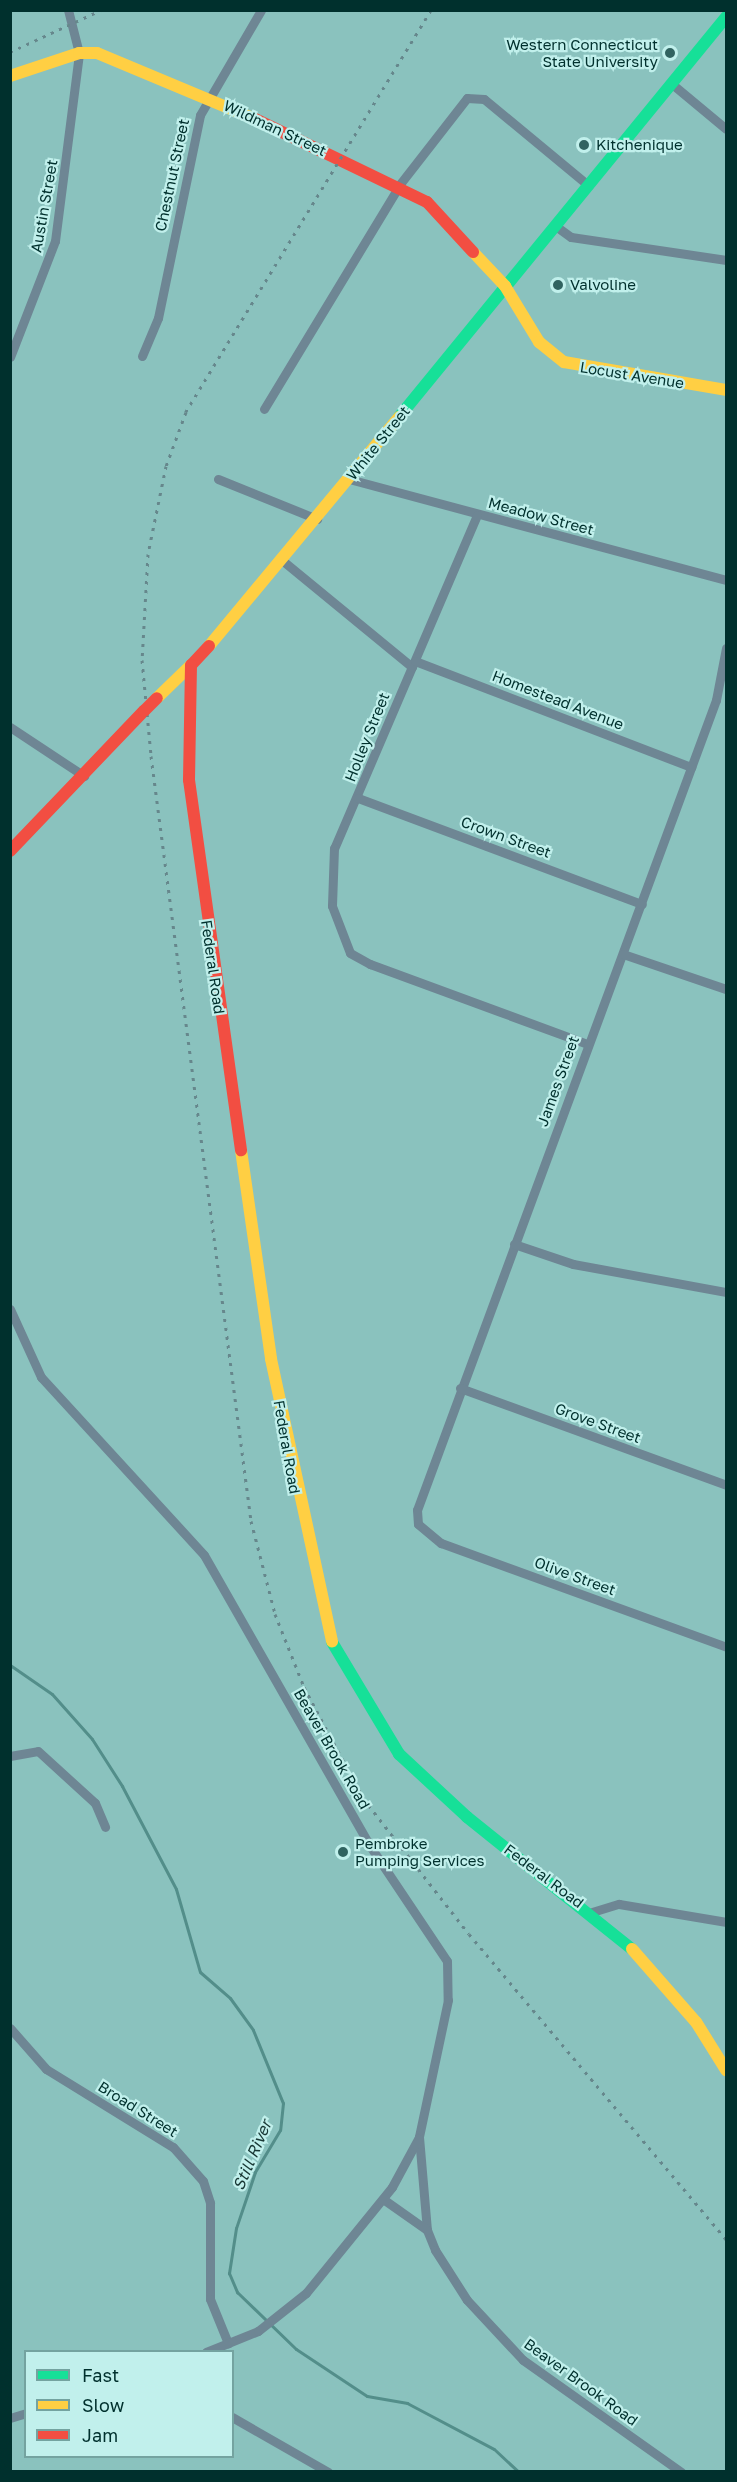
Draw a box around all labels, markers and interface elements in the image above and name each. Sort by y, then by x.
place label: Western Connecticut State University [506,35,658,70]
marker: Western Connecticut State University [663,46,677,60]
street label: Wildman Street [221,96,329,160]
street label: Chestnut Street [151,117,193,233]
place label: Kitchenique [596,136,683,154]
marker: Kitchenique [577,138,591,152]
street label: Austin Street [27,158,61,254]
place label: Valvoline [570,276,636,294]
marker: Valvoline [551,278,565,292]
street label: Locust Avenue [579,358,685,392]
street label: White Street [343,402,413,484]
street label: Meadow Street [486,493,596,539]
street label: Homestead Avenue [490,667,626,733]
street label: Holley Street [341,690,393,784]
street label: Crown Street [459,812,553,862]
street label: Federal Road [197,919,229,1015]
street label: James Street [533,1033,583,1129]
street label: Federal Road [270,1399,304,1495]
street label: Grove Street [553,1399,643,1447]
street label: Olive Street [532,1553,618,1599]
street label: Beaver Brook Road [290,1686,374,1812]
place label: Pembroke Pumping Services [355,1834,484,1869]
street label: Federal Road [501,1840,587,1912]
marker: Pembroke Pumping Services [336,1845,350,1859]
street label: Broad Street [95,2077,181,2141]
water label: Still River [229,2117,275,2193]
street label: Beaver Brook Road [521,2335,641,2429]
legend [24,2350,234,2458]
text: Fast [82,2364,119,2386]
text: Slow [82,2394,124,2416]
text: Jam [82,2424,118,2446]

